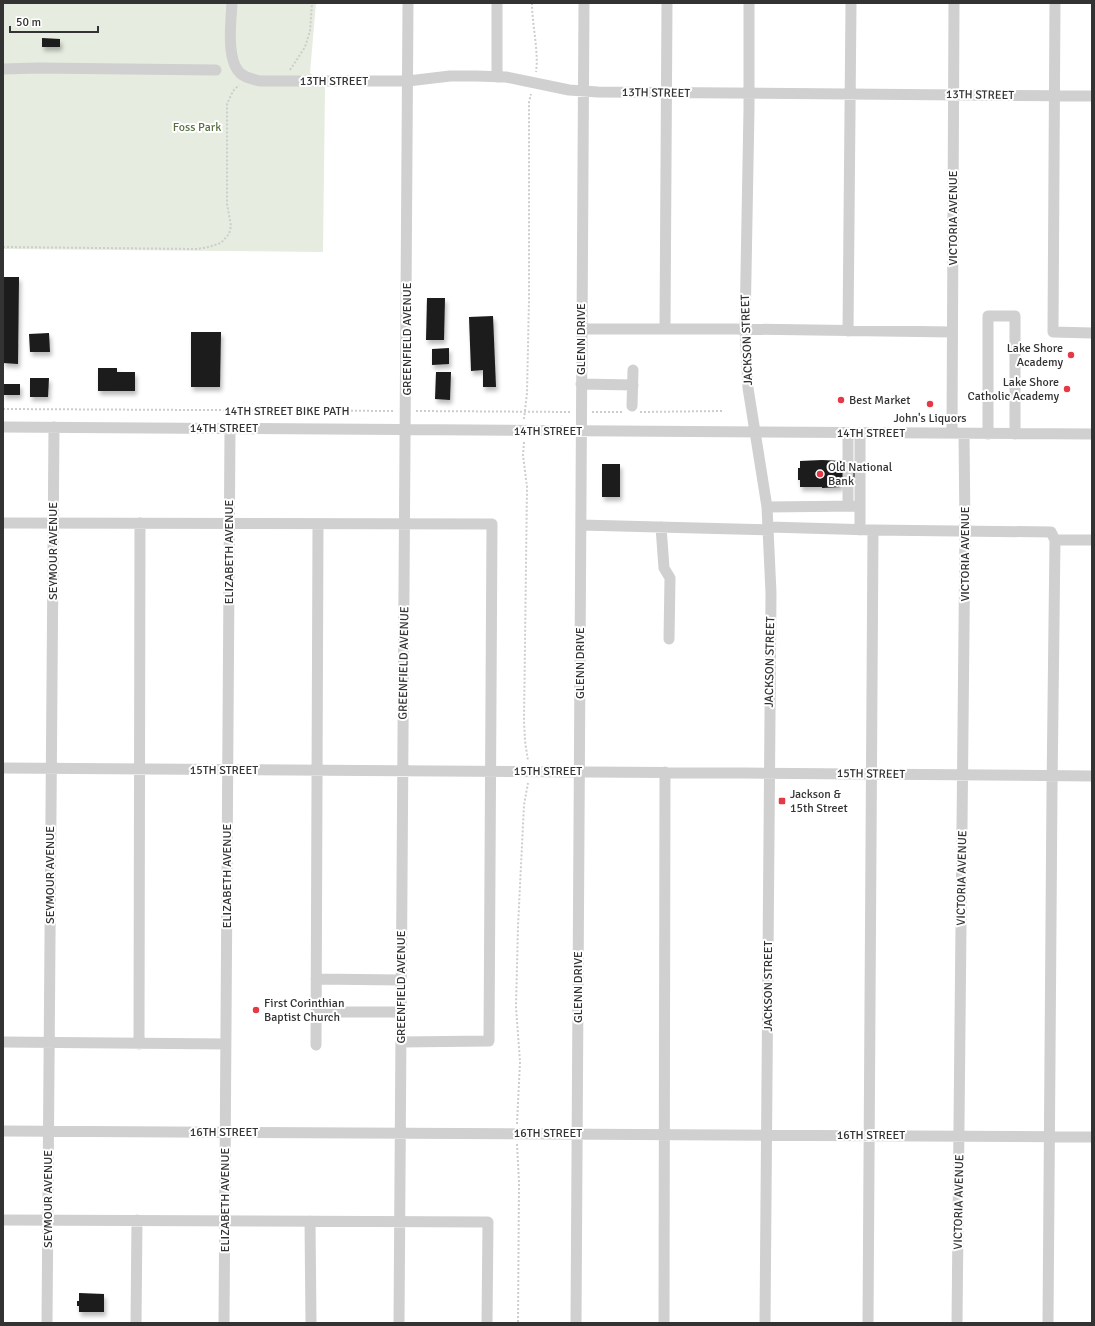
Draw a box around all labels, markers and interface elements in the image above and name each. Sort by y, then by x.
scale bar [10,8,98,34]
text: 50 m [16,15,41,30]
street label: 13TH STREET [300,74,368,89]
street label: 13TH STREET [622,85,690,101]
street label: 13TH STREET [946,87,1014,103]
park label: Foss Park [173,120,221,135]
street label: VICTORIA AVENUE [946,170,961,266]
street label: GREENFIELD AVENUE [400,282,415,396]
street label: JACKSON STREET [738,294,756,386]
street label: GLENN DRIVE [574,303,589,375]
place label: Lake Shore Academy [1007,341,1063,370]
marker: Lake Shore Academy [1066,350,1076,360]
place label: Lake Shore Catholic Academy [968,375,1059,404]
marker: Lake Shore Catholic Academy [1062,384,1072,394]
place label: Best Market [849,393,911,408]
marker: Best Market [836,395,846,405]
marker: John's Liquors [925,399,935,409]
street label: 14TH STREET BIKE PATH [224,404,350,419]
place label: John's Liquors [893,411,967,426]
street label: 14TH STREET [190,421,258,436]
street label: 14TH STREET [514,424,582,439]
street label: 14TH STREET [837,426,905,441]
place label: Old National Bank [828,460,893,489]
marker: Old National Bank [815,469,825,479]
street label: ELIZABETH AVENUE [222,499,237,604]
street label: SEYMOUR AVENUE [46,502,61,600]
street label: VICTORIA AVENUE [958,506,973,602]
street label: GREENFIELD AVENUE [396,606,412,720]
street label: JACKSON STREET [762,616,778,708]
street label: GLENN DRIVE [573,627,588,699]
street label: 15TH STREET [190,763,258,778]
street label: 15TH STREET [514,764,582,779]
street label: 15TH STREET [837,766,905,782]
place label: Jackson & 15th Street [790,787,848,816]
marker: Jackson & 15th Street [777,796,787,806]
street label: ELIZABETH AVENUE [220,823,235,928]
street label: SEYMOUR AVENUE [43,826,58,924]
street label: VICTORIA AVENUE [954,830,970,926]
street label: GREENFIELD AVENUE [394,930,409,1044]
street label: JACKSON STREET [761,940,776,1032]
street label: GLENN DRIVE [571,951,586,1023]
place label: First Corinthian Baptist Church [264,996,344,1025]
marker: First Corinthian Baptist Church [251,1005,261,1015]
street label: 16TH STREET [190,1125,258,1140]
street label: 16TH STREET [514,1126,582,1141]
street label: 16TH STREET [837,1128,905,1143]
street label: ELIZABETH AVENUE [218,1147,233,1252]
street label: SEYMOUR AVENUE [41,1150,56,1248]
street label: VICTORIA AVENUE [951,1154,967,1250]

